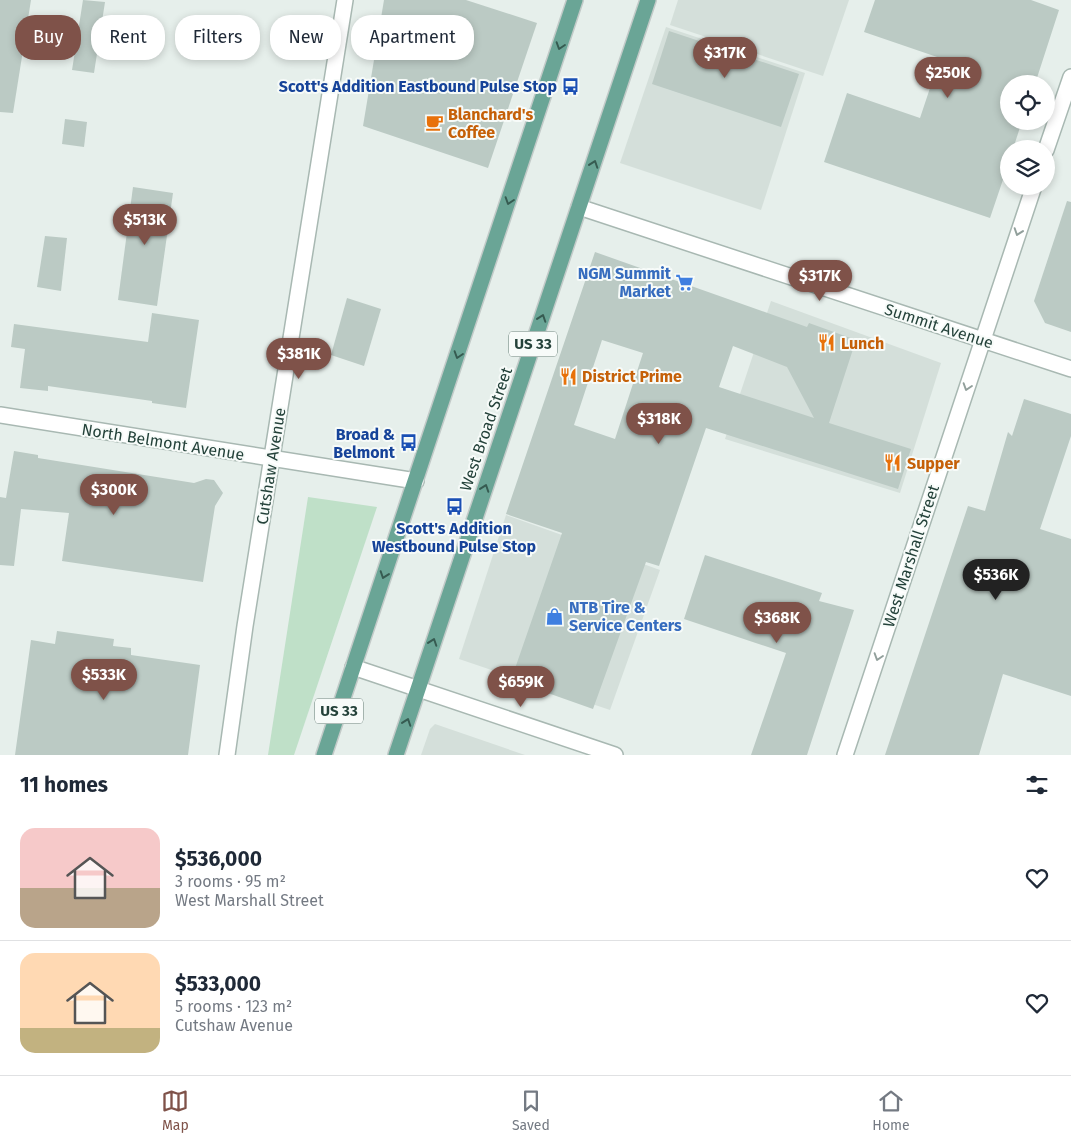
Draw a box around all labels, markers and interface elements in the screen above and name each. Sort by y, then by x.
chip: Buy [15,15,81,60]
chip: Rent [91,15,165,60]
chip: Filters [175,15,260,60]
chip: New [270,15,341,60]
chip: Apartment [351,15,474,60]
pin: $317K [690,36,760,79]
one-way arrow [556,42,566,50]
text: $317K [704,43,746,62]
pin: $250K [913,56,983,99]
text: $250K [926,63,970,82]
map controls [1000,75,1055,195]
button: locate [1000,75,1055,130]
bus stop icon: Scott's Addition Eastbound Pulse Stop [561,76,581,96]
place label: Scott's Addition Eastbound Pulse Stop [279,77,557,96]
place label: Blanchard's Coffee [448,105,533,142]
cafe icon: Blanchard's Coffee [424,113,444,133]
button: layers [1000,140,1055,195]
one-way arrow [588,160,598,168]
one-way arrow [505,196,515,204]
pin: $513K [110,204,180,246]
text: $513K [124,210,166,229]
one-way arrow [1014,228,1024,236]
pin: $317K [785,260,855,302]
place label: NGM Summit Market [578,264,672,301]
text: $317K [799,266,841,285]
supermarket icon: NGM Summit Market [675,272,695,292]
street label: Summit Avenue [882,299,996,353]
one-way arrow [536,314,546,322]
road number: US 33 [509,332,557,356]
restaurant icon: Lunch [817,333,837,353]
place label: Lunch [841,334,884,353]
pin: $381K [264,338,334,380]
text: $381K [277,344,321,363]
one-way arrow [454,350,464,359]
street label: West Broad Street [456,364,516,493]
restaurant icon: District Prime [558,366,578,386]
place label: District Prime [582,367,682,386]
one-way arrow [963,382,973,390]
pin: $318K [624,402,694,445]
street label: Cutshaw Avenue [252,406,290,526]
text: $318K [637,409,681,428]
street label: North Belmont Avenue [80,420,246,464]
place label: Broad & Belmont [333,425,396,462]
bus stop icon: Broad & Belmont [399,433,419,453]
restaurant icon: Supper [883,453,903,473]
place label: Supper [907,454,960,473]
pin: $300K [79,474,149,516]
text: $300K [91,480,137,499]
street label: West Marshall Street [879,482,943,630]
one-way arrow [479,485,489,493]
bus stop icon: Scott's Addition Westbound Pulse Stop [444,496,464,516]
place label: Scott's Addition Westbound Pulse Stop [372,519,536,556]
pin: $536K [961,558,1031,601]
text: $536K [974,565,1018,584]
one-way arrow [380,571,390,579]
place label: NTB Tire & Service Centers [569,598,682,635]
pin: $368K [742,602,812,644]
shop icon: NTB Tire & Service Centers [545,606,565,626]
text: $368K [754,608,800,627]
one-way arrow [428,639,438,647]
one-way arrow [873,652,883,661]
pin: $533K [69,658,139,701]
text: $533K [82,665,126,684]
pin: $659K [486,666,556,708]
text: $659K [498,672,544,691]
road number: US 33 [315,698,363,724]
one-way arrow [401,718,411,727]
icon: filters [1023,771,1051,799]
text: 11 homes [20,772,108,798]
text: $536,000 [175,846,262,872]
icon: home [60,848,120,908]
icon: heart [1023,864,1051,892]
text: 3 rooms · 95 m² [175,872,286,891]
text: West Marshall Street [175,891,324,910]
text: $533,000 [175,971,261,997]
icon: home [60,973,120,1033]
icon: heart [1023,989,1051,1017]
text: 5 rooms · 123 m² [175,997,292,1016]
text: Cutshaw Avenue [175,1016,293,1035]
tab: Map [161,1087,189,1134]
tab: Saved [512,1087,550,1134]
tab: Home [872,1087,910,1134]

